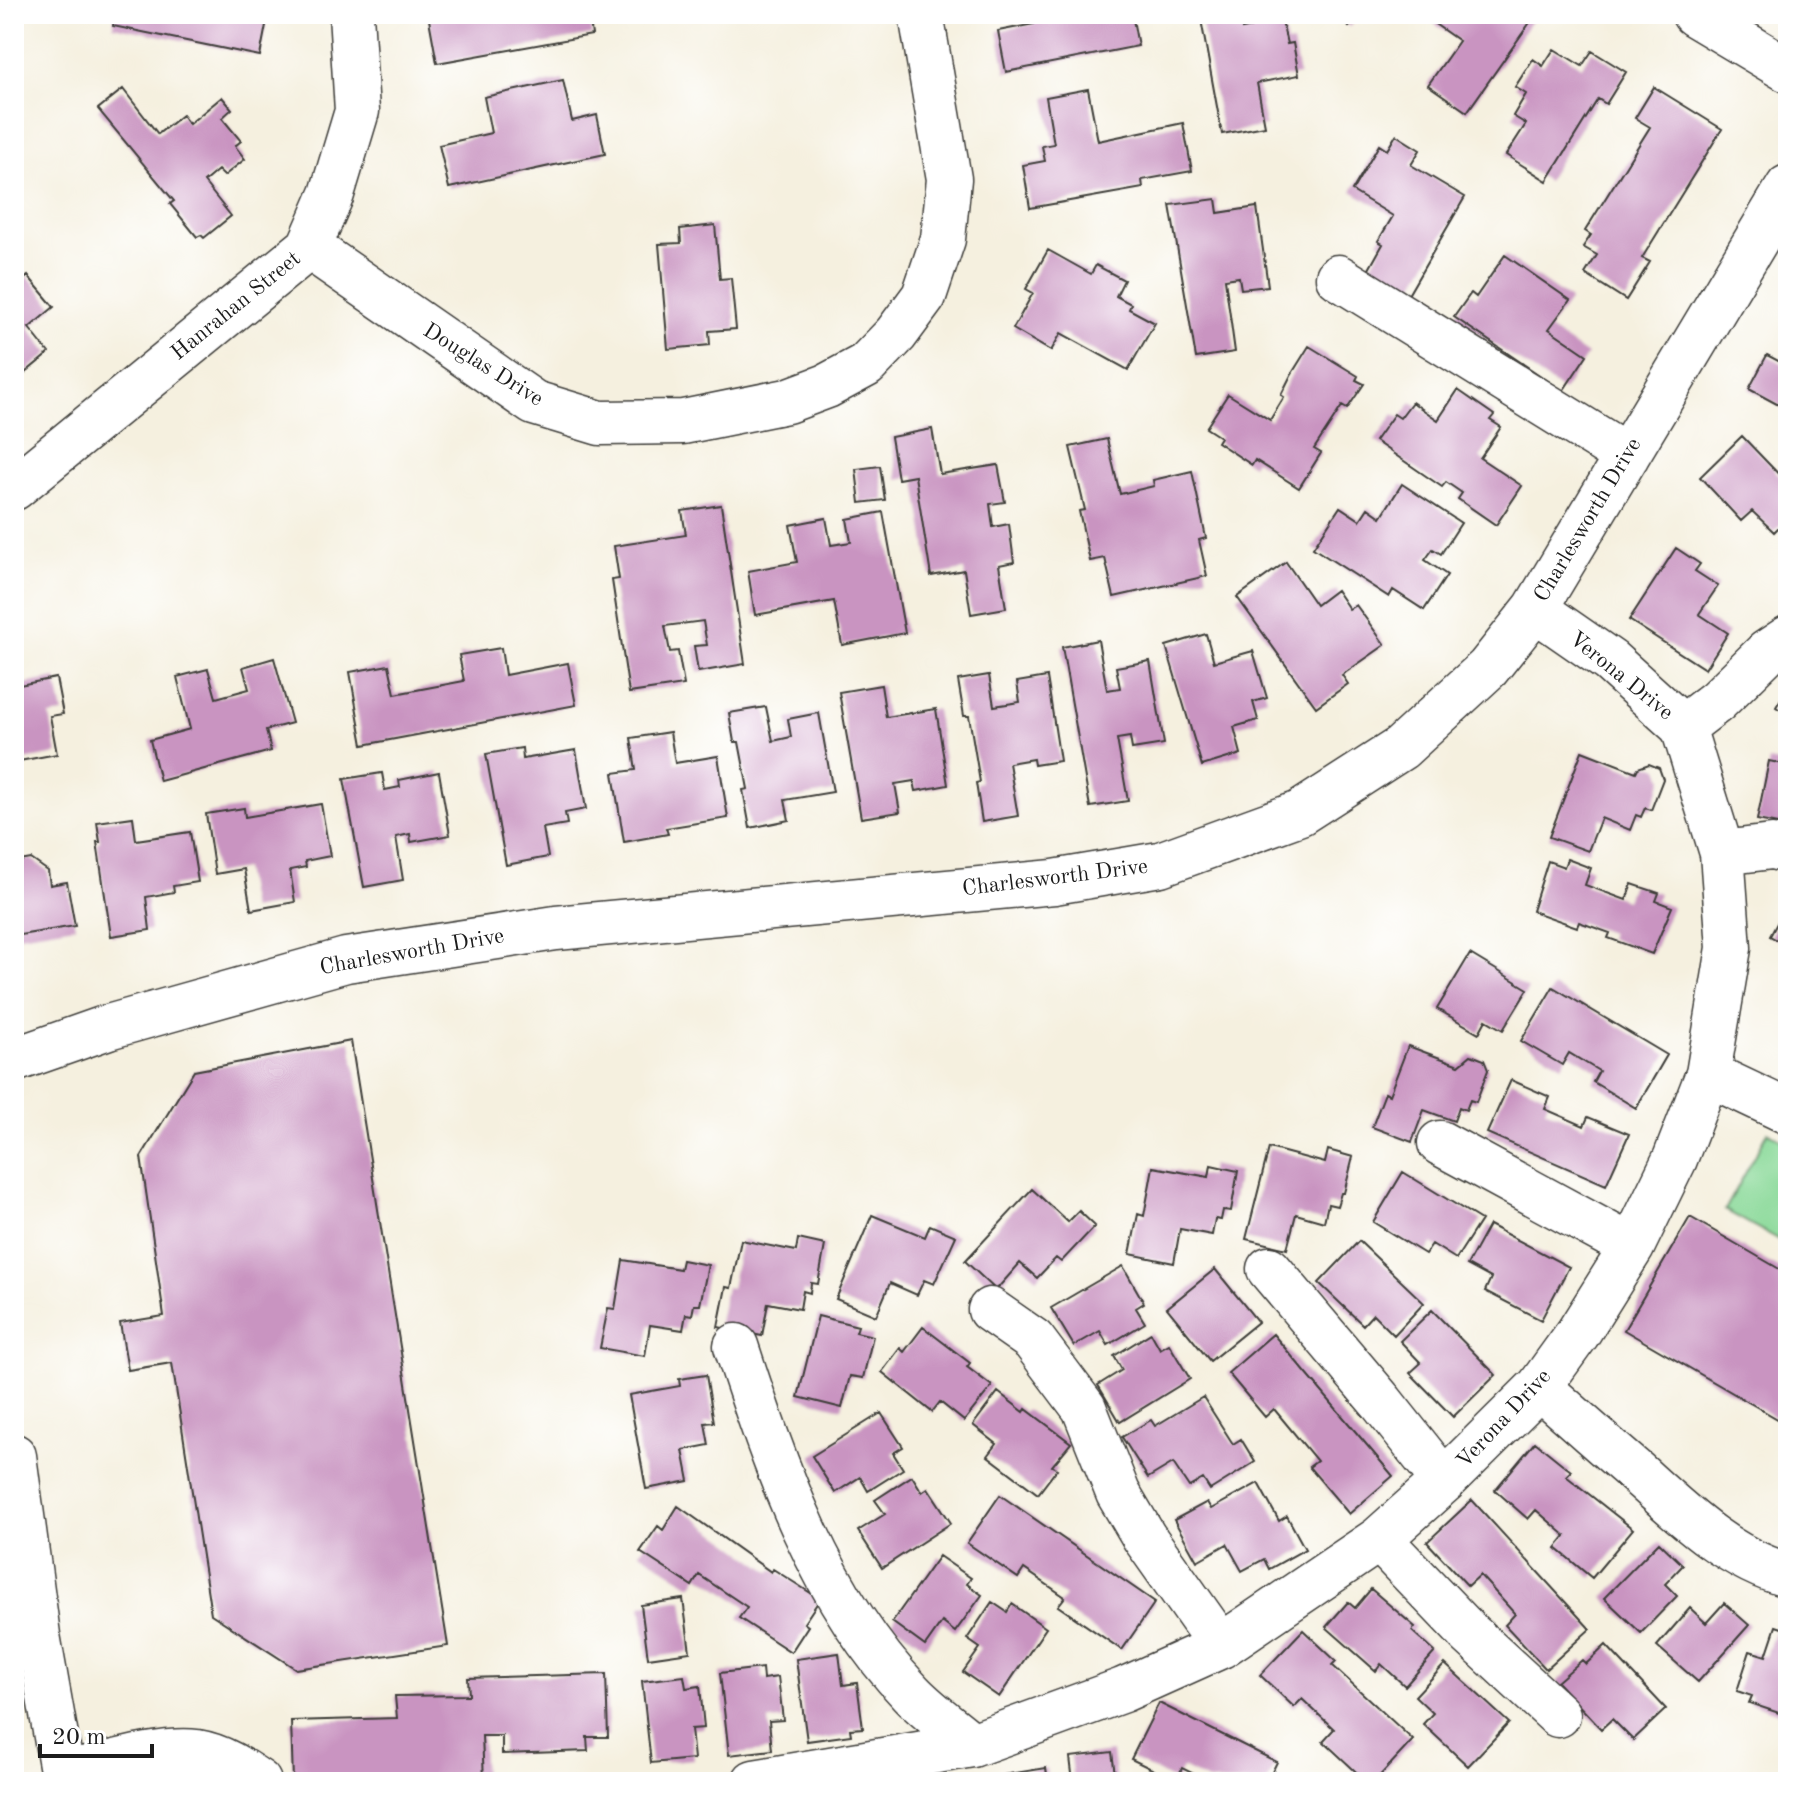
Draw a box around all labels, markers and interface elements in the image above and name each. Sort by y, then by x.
street label: Hanrahan Street [167,247,305,365]
street label: Douglas Drive [419,319,547,411]
street label: Charlesworth Drive [1530,434,1646,606]
street label: Verona Drive [1565,628,1677,724]
street label: Charlesworth Drive [961,856,1149,900]
street label: Charlesworth Drive [318,925,506,979]
street label: Verona Drive [1453,1365,1555,1473]
scale bar [40,1708,152,1758]
text: 20 m [52,1726,106,1750]

